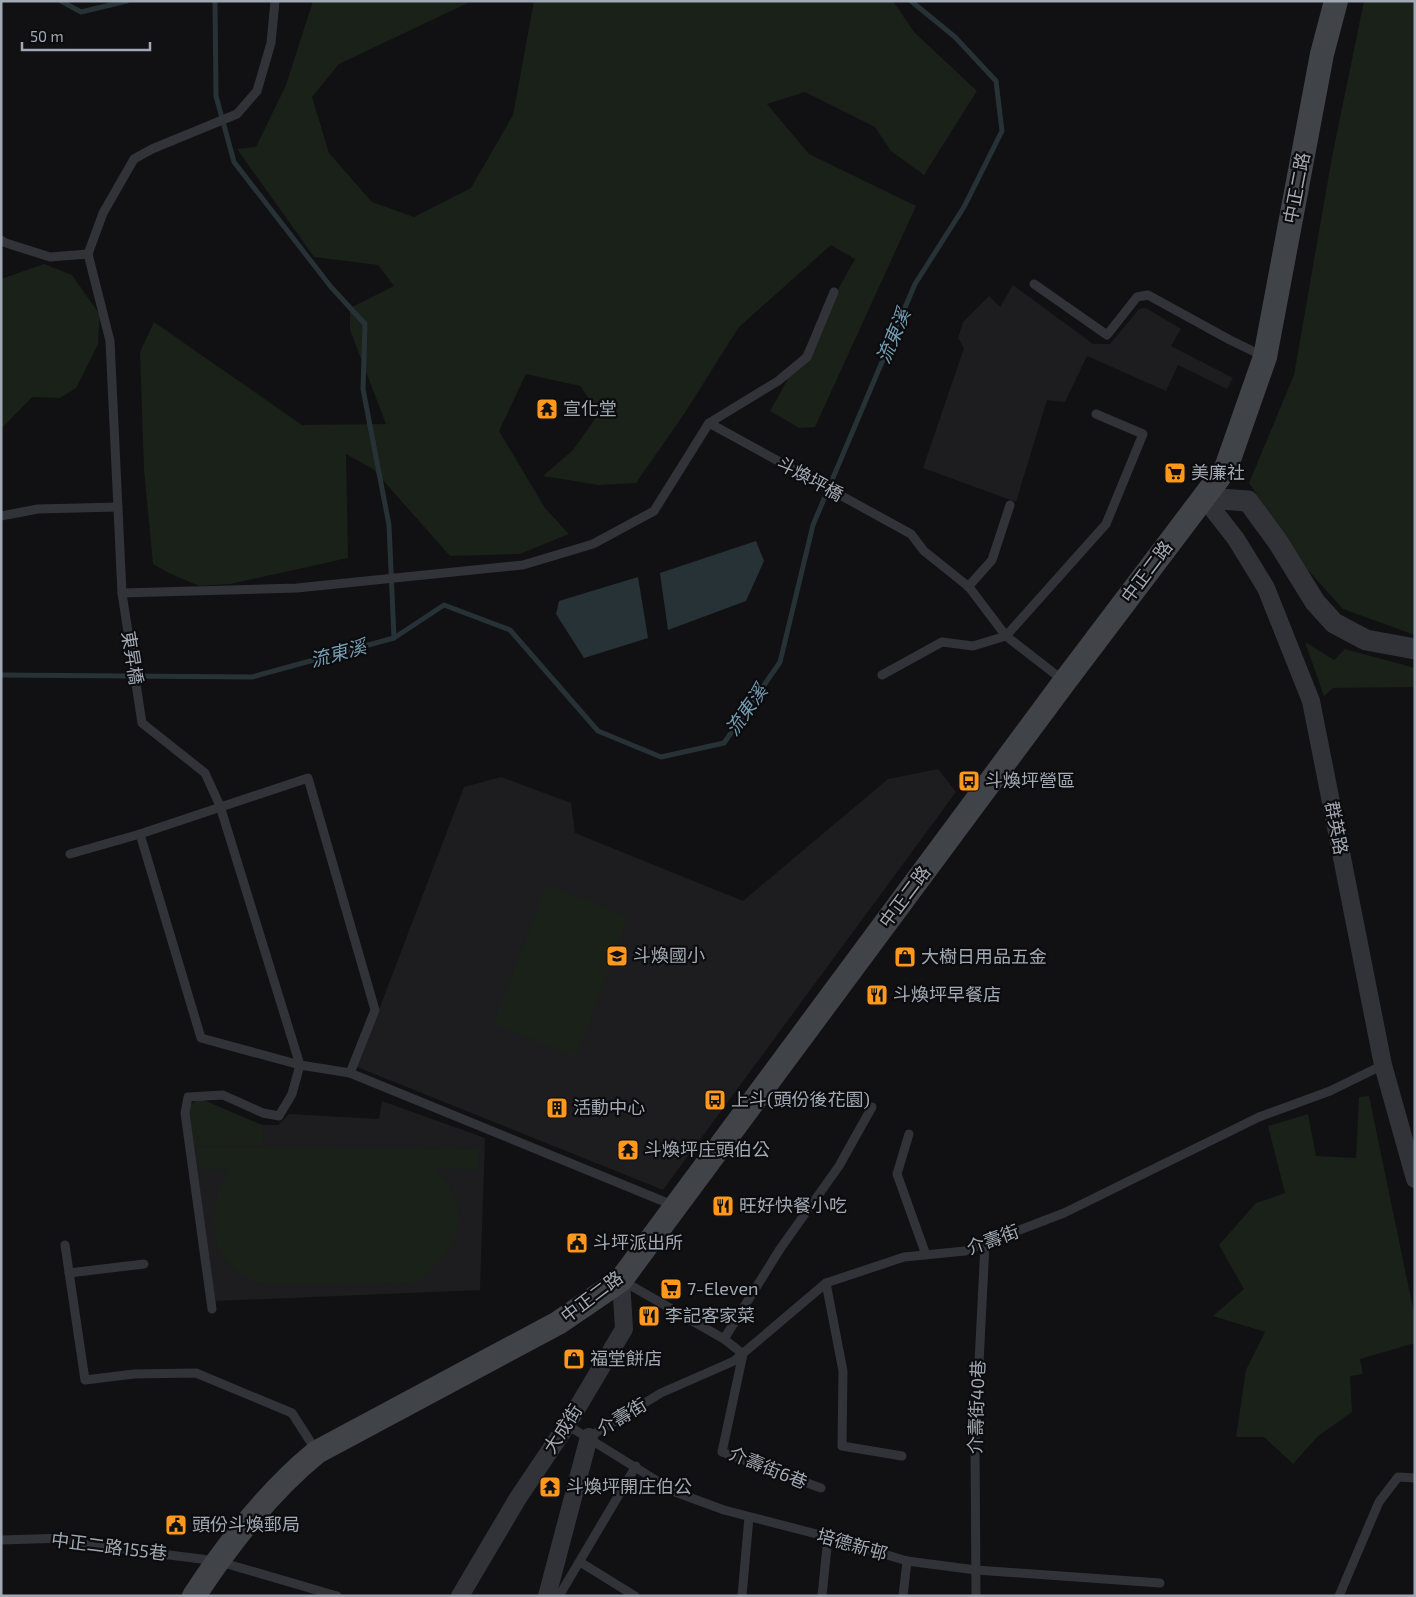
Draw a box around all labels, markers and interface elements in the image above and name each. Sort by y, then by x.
scale bar [22,20,150,52]
text: 50 m [30,27,64,45]
street label: 中正二路 [1278,150,1314,225]
water label: 流東溪 [871,302,915,367]
temple icon: 宣化堂 [535,397,559,421]
place label: 宣化堂 [563,397,617,419]
street label: 斗煥坪橋 [774,451,847,505]
supermarket icon: 美廉社 [1163,461,1187,485]
place label: 美廉社 [1191,461,1245,483]
street label: 中正二路 [1116,536,1177,607]
street label: 東昇橋 [118,629,148,686]
water label: 流東溪 [307,633,371,671]
water label: 流東溪 [720,677,773,740]
bus stop icon: 斗煥坪營區 [957,769,981,793]
place label: 斗煥坪營區 [985,769,1075,791]
street label: 群英路 [1321,799,1353,856]
street label: 中正二路 [874,861,935,932]
school or university icon: 斗煥國小 [605,944,629,968]
place label: 斗煥國小 [633,944,705,966]
shop icon: 大樹日用品五金 [893,945,917,969]
place label: 大樹日用品五金 [921,945,1047,967]
restaurant icon: 斗煥坪早餐店 [865,983,889,1007]
place label: 斗煥坪早餐店 [893,983,1001,1005]
bus stop icon: 上斗(頭份後花園) [703,1088,727,1112]
place label: 上斗(頭份後花園) [731,1088,870,1110]
building icon: 活動中心 [545,1096,569,1120]
place label: 活動中心 [573,1096,645,1118]
temple icon: 斗煥坪庄頭伯公 [616,1138,640,1162]
place label: 斗煥坪庄頭伯公 [644,1138,770,1160]
restaurant icon: 旺好快餐小吃 [711,1194,735,1218]
place label: 旺好快餐小吃 [739,1194,847,1216]
street label: 介壽街 [964,1219,1022,1259]
public building icon: 斗坪派出所 [565,1231,589,1255]
place label: 斗坪派出所 [593,1231,683,1253]
street label: 中正二路 [556,1266,627,1327]
supermarket icon: 7-Eleven [659,1277,683,1301]
place label: 7-Eleven [687,1277,759,1299]
restaurant icon: 李記客家菜 [637,1304,661,1328]
place label: 李記客家菜 [665,1304,755,1326]
shop icon: 福堂餅店 [562,1347,586,1371]
place label: 福堂餅店 [590,1347,662,1369]
street label: 介壽街40巷 [963,1360,989,1454]
street label: 介壽街 [593,1393,650,1439]
street label: 大成街 [538,1400,586,1457]
street label: 介壽街6巷 [726,1441,811,1493]
temple icon: 斗煥坪開庄伯公 [538,1475,562,1499]
place label: 斗煥坪開庄伯公 [566,1475,692,1497]
public building icon: 頭份斗煥郵局 [164,1513,188,1537]
place label: 頭份斗煥郵局 [192,1513,300,1535]
street label: 培德新邨 [815,1524,890,1565]
street label: 中正二路155巷 [50,1528,168,1564]

